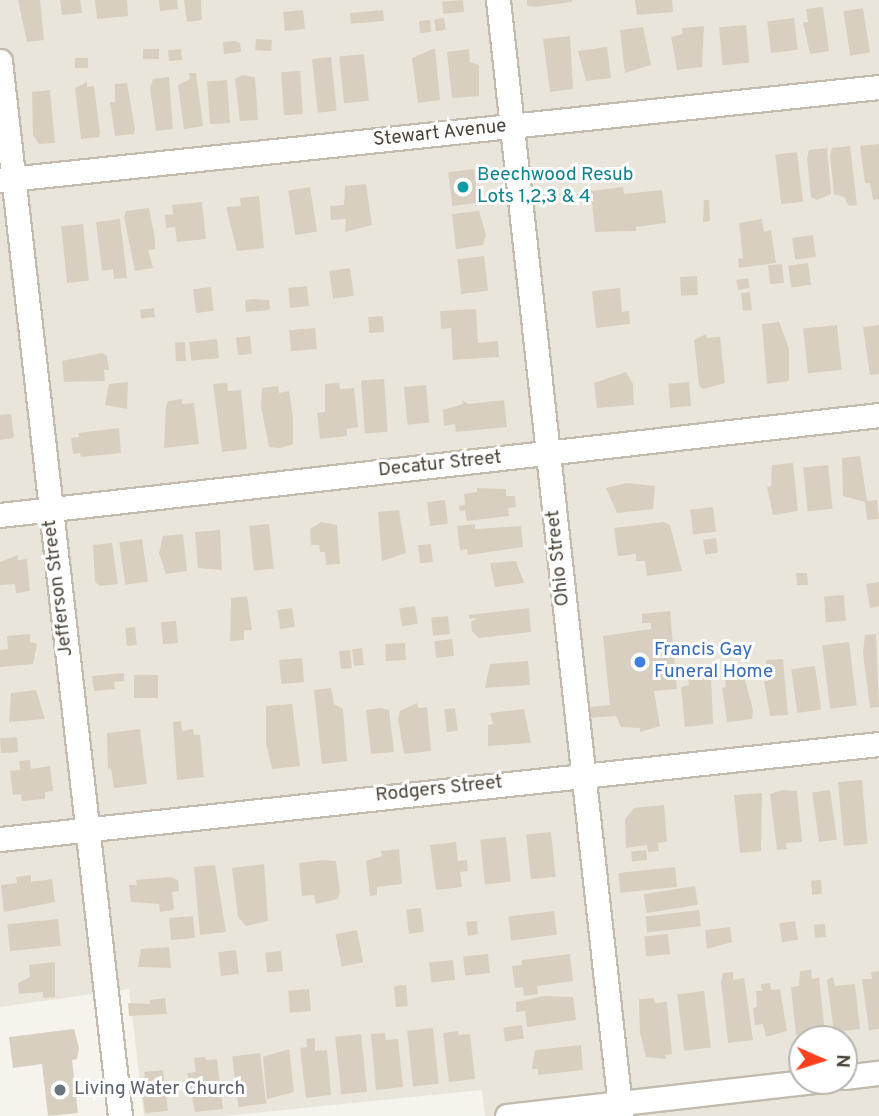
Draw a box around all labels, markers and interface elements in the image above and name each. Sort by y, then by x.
street label: Stewart Avenue [372,116,508,152]
place label: Beechwood Resub Lots 1,2,3 & 4 [477,165,633,209]
marker: Beechwood Resub Lots 1,2,3 & 4 [455,179,471,195]
street label: Decatur Street [377,447,503,483]
street label: Ohio Street [543,509,575,607]
street label: Jefferson Street [39,518,79,658]
place label: Francis Gay Funeral Home [654,640,773,684]
marker: Francis Gay Funeral Home [632,654,648,670]
street label: Rodgers Street [374,772,504,808]
north arrow [788,1025,858,1095]
text: N [830,1054,854,1068]
place label: Living Water Church [74,1079,246,1101]
marker: Living Water Church [52,1082,68,1098]

